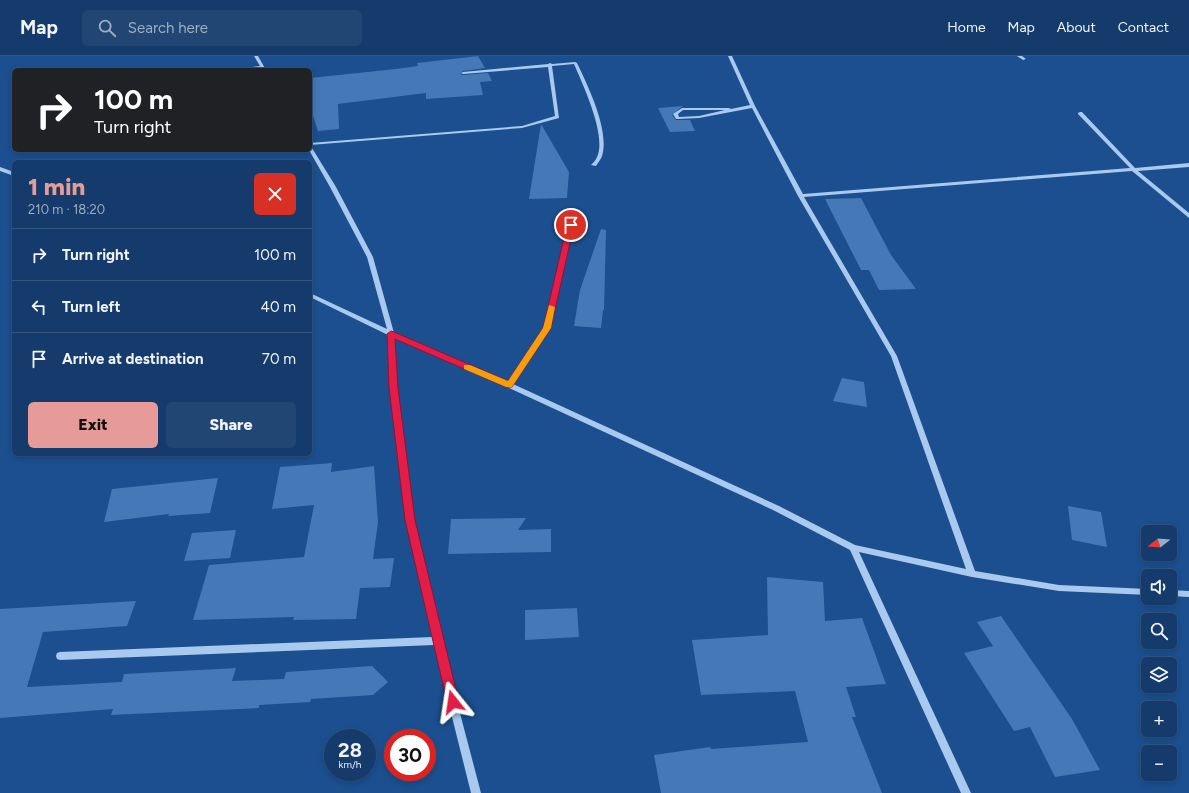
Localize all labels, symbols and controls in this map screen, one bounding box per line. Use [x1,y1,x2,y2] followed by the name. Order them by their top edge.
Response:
[82,10,362,46] search box
[20,16,58,39] text: Map
[96,17,118,39] icon: search
[128,19,208,37] text: Search here
[947,19,986,36] text: Home
[1008,19,1035,36] text: Map
[1057,19,1096,36] text: About
[1118,19,1169,36] text: Contact
[94,82,173,116] text: 100 m
[28,84,80,136] icon: right
[94,116,171,138] text: Turn right
[28,172,85,201] text: 1 min
[254,173,296,215] button: close
[28,202,105,217] text: 210 m · 18:20
[554,208,588,242] pin
[560,214,582,236] icon: arrive
[28,244,50,266] icon: right
[62,246,130,264] text: Turn right
[254,246,296,264] text: 100 m
[28,296,50,318] icon: left
[62,298,120,316] text: Turn left
[261,298,296,316] text: 40 m
[28,348,50,370] icon: arrive
[62,350,203,368] text: Arrive at destination
[262,350,296,368] text: 70 m
[28,402,158,448] button: Exit
[166,402,296,448] button: Share
[1141,525,1177,561] north arrow
[1141,525,1177,781] map controls
[1141,569,1177,605] button: sound
[1141,613,1177,649] button: search
[1141,657,1177,693] button: layers
[432,681,474,723] position arrow
[1141,701,1177,737] button: +
[384,729,436,781] speed limit sign: 30
[338,738,362,762] text: 28
[1141,745,1177,781] button: −
[339,758,361,771] text: km/h

